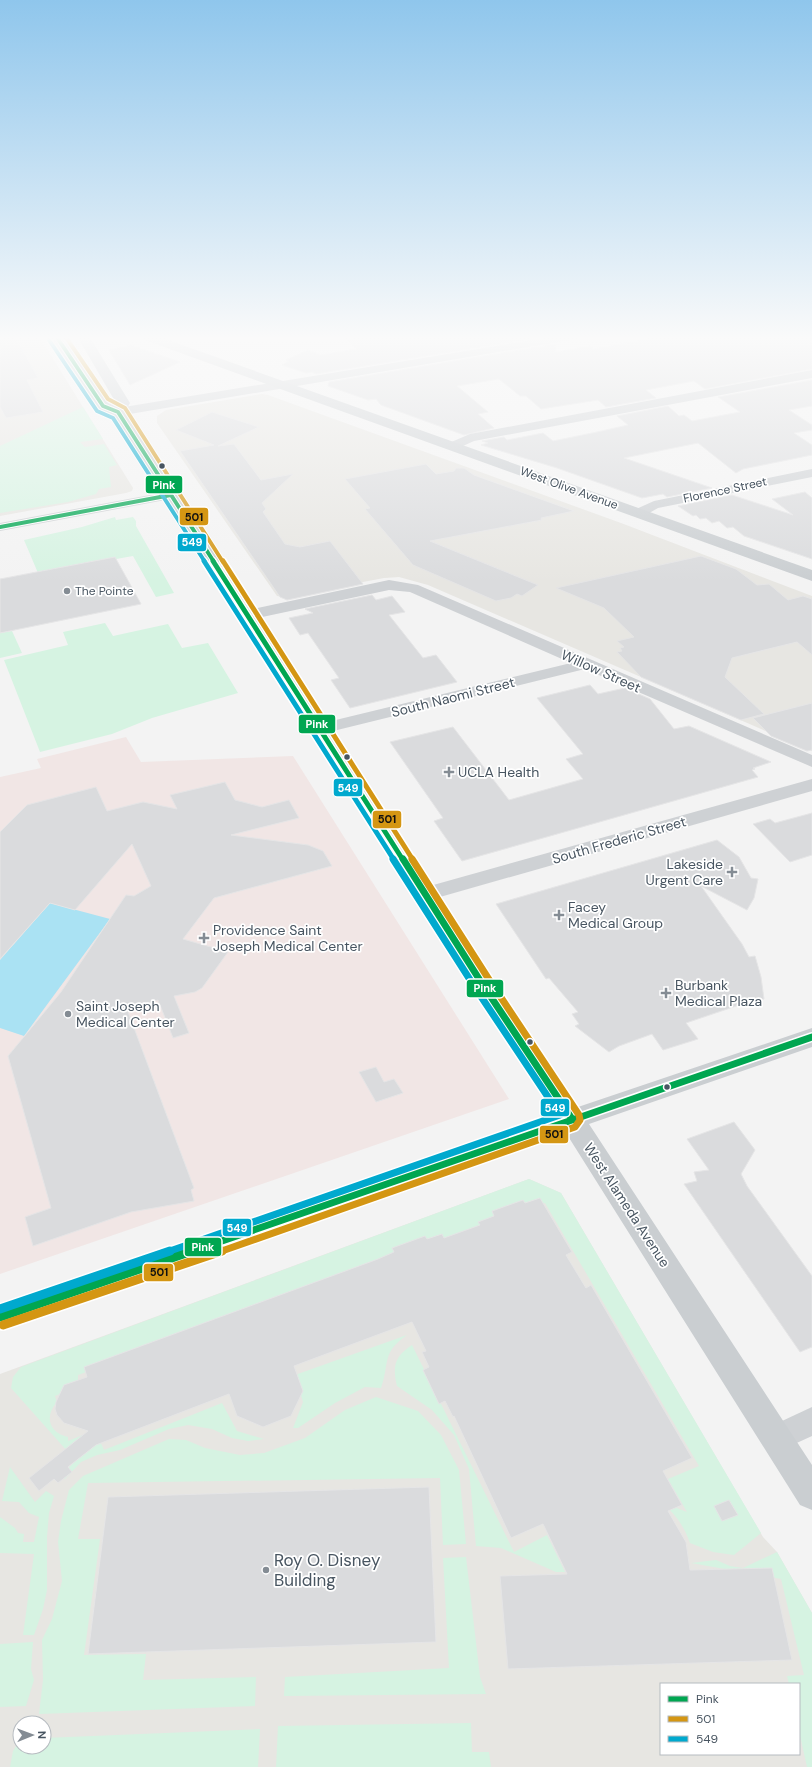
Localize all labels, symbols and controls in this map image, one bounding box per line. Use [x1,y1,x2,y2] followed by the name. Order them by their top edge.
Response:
[157,461,167,471] unlabelled marker
[518,463,620,513] street label: West Olive Avenue
[682,473,769,507] street label: Florence Street
[145,475,183,494] line badge: Pink
[153,478,176,492] text: Pink
[179,507,209,526] line badge: 501
[185,510,203,524] text: 501
[177,533,207,552] line badge: 549
[182,535,202,549] text: 549
[75,583,134,599] place label: The Pointe
[62,586,72,596] marker: The Pointe
[558,645,644,697] street label: Willow Street
[389,673,517,721] street label: South Naomi Street
[298,714,336,734] line badge: Pink
[306,717,329,731] text: Pink
[342,752,352,762] unlabelled marker
[458,763,539,781] place label: UCLA Health
[443,766,455,778] marker: UCLA Health
[333,778,363,797] line badge: 549
[338,781,358,795] text: 549
[372,810,402,829] line badge: 501
[378,812,396,826] text: 501
[550,812,688,868] street label: South Frederic Street
[646,855,723,889] place label: Lakeside Urgent Care
[726,866,738,878] marker: Lakeside Urgent Care
[568,898,663,932] place label: Facey Medical Group
[553,909,565,921] marker: Facey Medical Group
[213,921,363,955] place label: Providence Saint Joseph Medical Center
[198,932,210,944] marker: Providence Saint Joseph Medical Center
[675,976,762,1010] place label: Burbank Medical Plaza
[466,979,504,998] line badge: Pink
[474,981,497,995] text: Pink
[660,987,672,999] marker: Burbank Medical Plaza
[76,997,175,1031] place label: Saint Joseph Medical Center
[63,1009,73,1019] marker: Saint Joseph Medical Center
[525,1037,535,1047] unlabelled marker
[662,1082,672,1092] unlabelled marker
[540,1098,570,1117] line badge: 549
[545,1101,565,1115] text: 549
[539,1125,569,1144] line badge: 501
[545,1127,563,1141] text: 501
[580,1139,674,1271] street label: West Alameda Avenue
[222,1218,252,1237] line badge: 549
[227,1221,247,1235] text: 549
[184,1237,222,1257] line badge: Pink
[192,1240,215,1254] text: Pink
[143,1263,174,1282] line badge: 501
[150,1265,168,1279] text: 501
[274,1549,381,1591] place label: Roy O. Disney Building
[261,1565,271,1575] marker: Roy O. Disney Building
[660,1683,800,1755] legend
[696,1691,719,1707] text: Pink
[696,1711,715,1727] text: 501
[12,1715,52,1755] north arrow
[35,1731,49,1739] text: N
[696,1731,718,1747] text: 549

